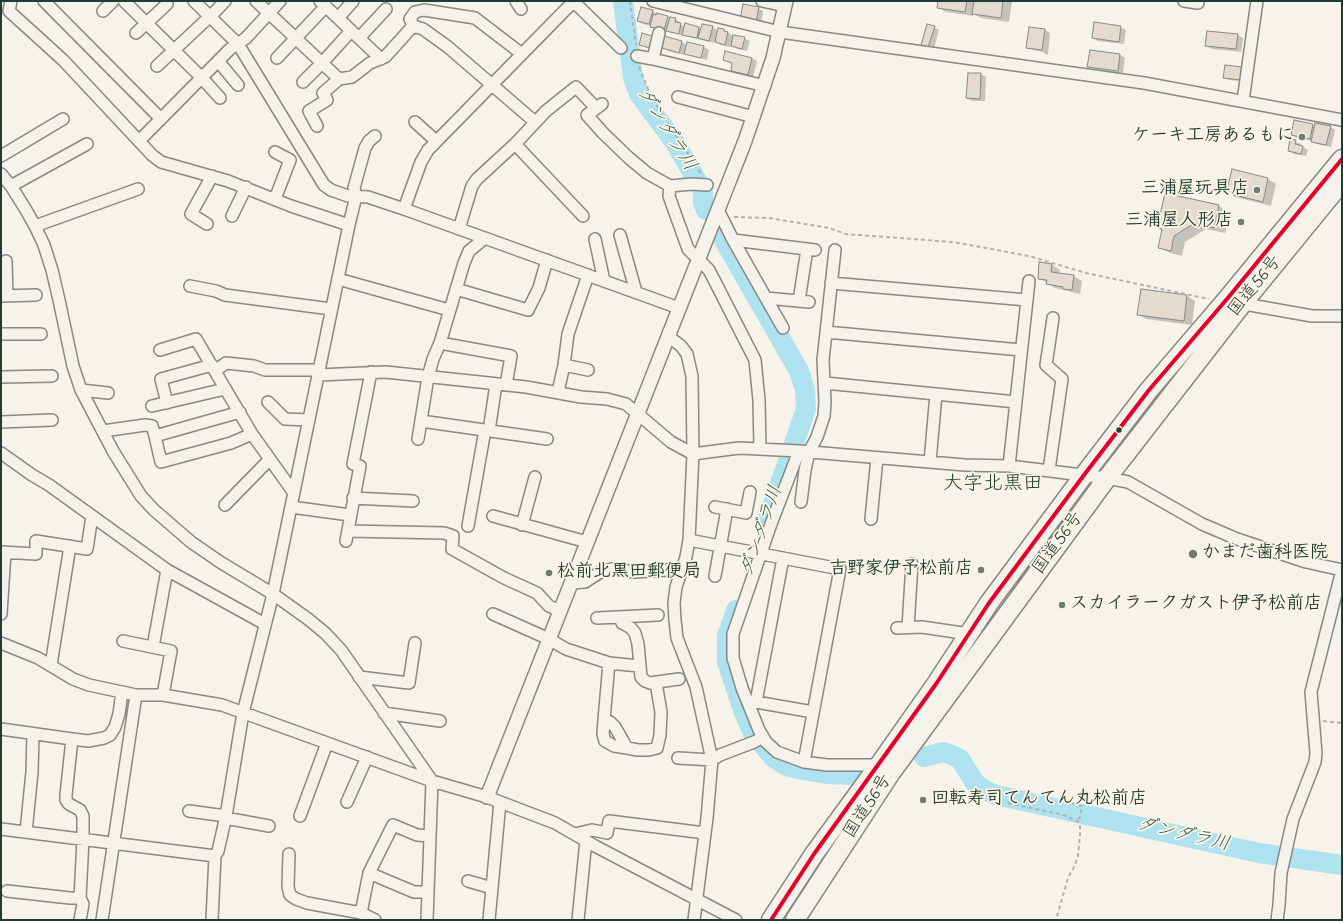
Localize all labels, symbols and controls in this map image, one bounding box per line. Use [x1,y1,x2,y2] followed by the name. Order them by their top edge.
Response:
[630,84,700,176] water label: ダンダラ川
[1132,126,1294,148] place label: ケーキ工房あるもに
[1297,132,1307,142] marker: ケーキ工房あるもに
[1141,179,1249,201] place label: 三浦屋玩具店
[1252,185,1262,195] marker: 三浦屋玩具店
[1125,211,1233,233] place label: 三浦屋人形店
[1236,217,1246,227] marker: 三浦屋人形店
[1225,252,1287,322] street label: 国道56号
[1114,425,1124,435] unlabelled marker
[943,474,1043,498] district label: 大字北黒田
[737,483,789,581] water label: ダンダラ川
[1029,508,1089,580] street label: 国道56号
[1202,543,1328,565] place label: かまだ歯科医院
[1187,548,1199,560] marker: かまだ歯科医院
[829,559,973,581] place label: 吉野家伊予松前店
[557,562,701,584] place label: 松前北黒田郵便局
[976,565,986,575] marker: 吉野家伊予松前店
[544,568,554,578] marker: 松前北黒田郵便局
[1070,594,1322,616] place label: スカイラークガスト伊予松前店
[1057,600,1067,610] marker: スカイラークガスト伊予松前店
[840,771,898,843] street label: 国道56号
[931,789,1147,811] place label: 回転寿司てんてん丸松前店
[918,795,928,805] marker: 回転寿司てんてん丸松前店
[1134,814,1232,858] water label: ダンダラ川

